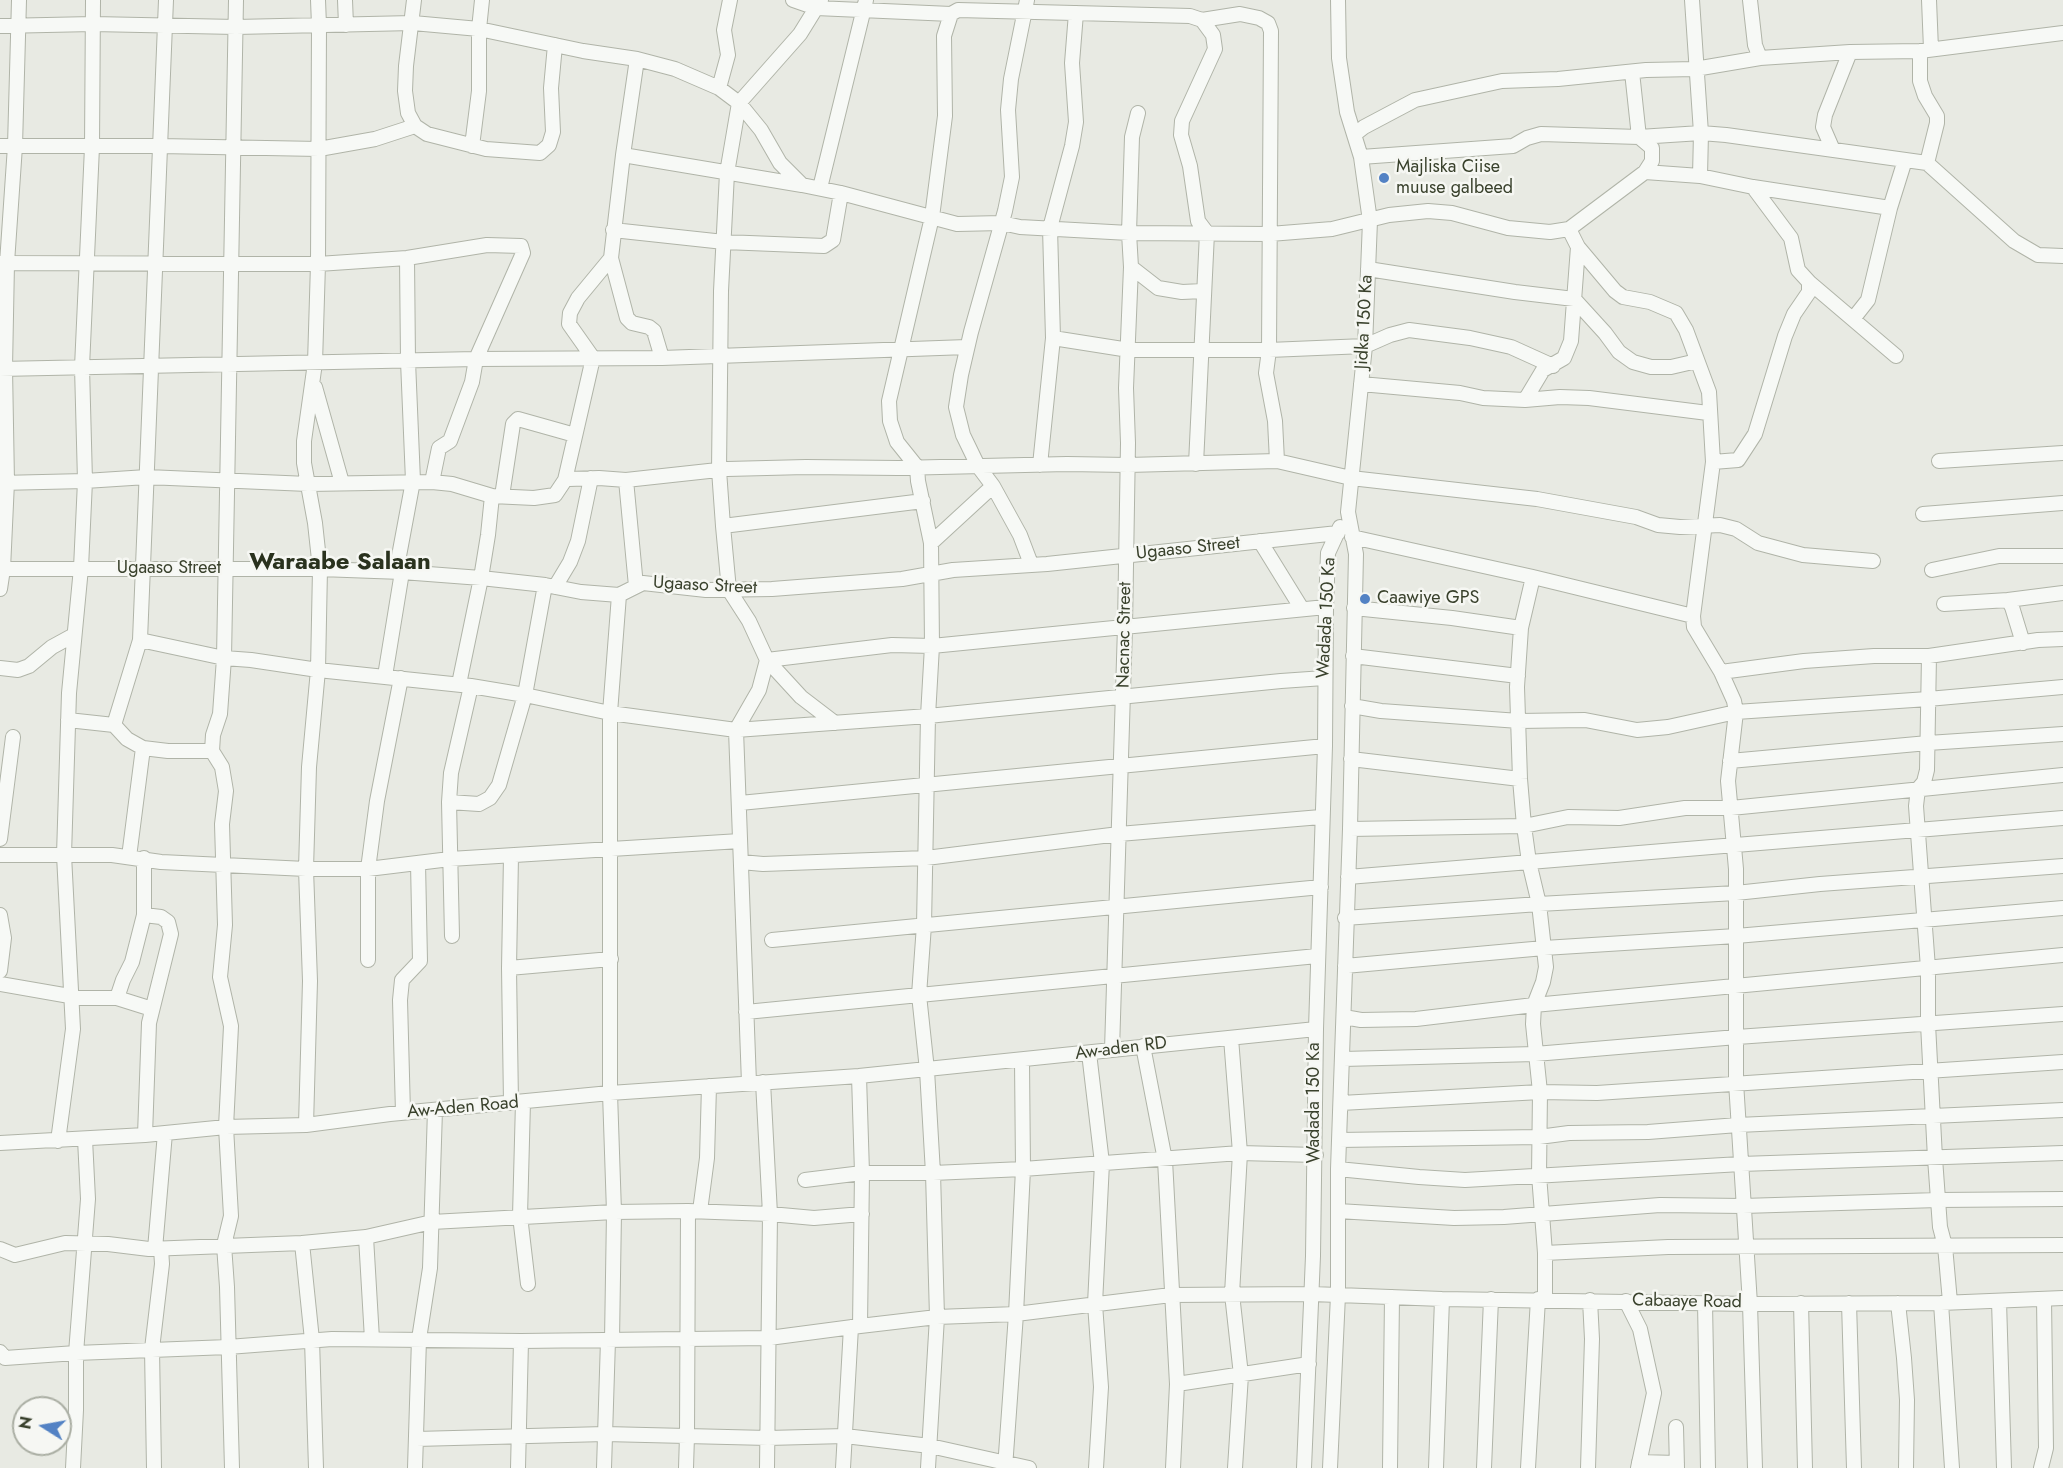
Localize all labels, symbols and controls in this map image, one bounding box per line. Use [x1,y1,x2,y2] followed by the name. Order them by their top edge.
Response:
[1396,157,1513,200] place label: Majliska Ciise muuse galbeed
[1377,171,1391,185] marker: Majliska Ciise muuse galbeed
[1352,274,1378,370] street label: Jidka 150 Ka
[1135,533,1241,565] street label: Ugaaso Street
[249,549,431,577] district label: Waraabe Salaan
[1313,557,1341,679] street label: Wadada 150 Ka
[117,558,221,580] street label: Ugaaso Street
[652,572,758,600] street label: Ugaaso Street
[1113,582,1137,688] street label: Nacnac Street
[1377,588,1479,610] place label: Caawiye GPS
[1358,592,1372,606] marker: Caawiye GPS
[1074,1033,1168,1065] street label: Aw-aden RD
[1304,1042,1326,1164] street label: Wadada 150 Ka
[406,1092,520,1124] street label: Aw-Aden Road
[1632,1290,1742,1314] street label: Cabaaye Road
[12,1396,72,1456] north arrow
[13,1414,38,1431] text: N

